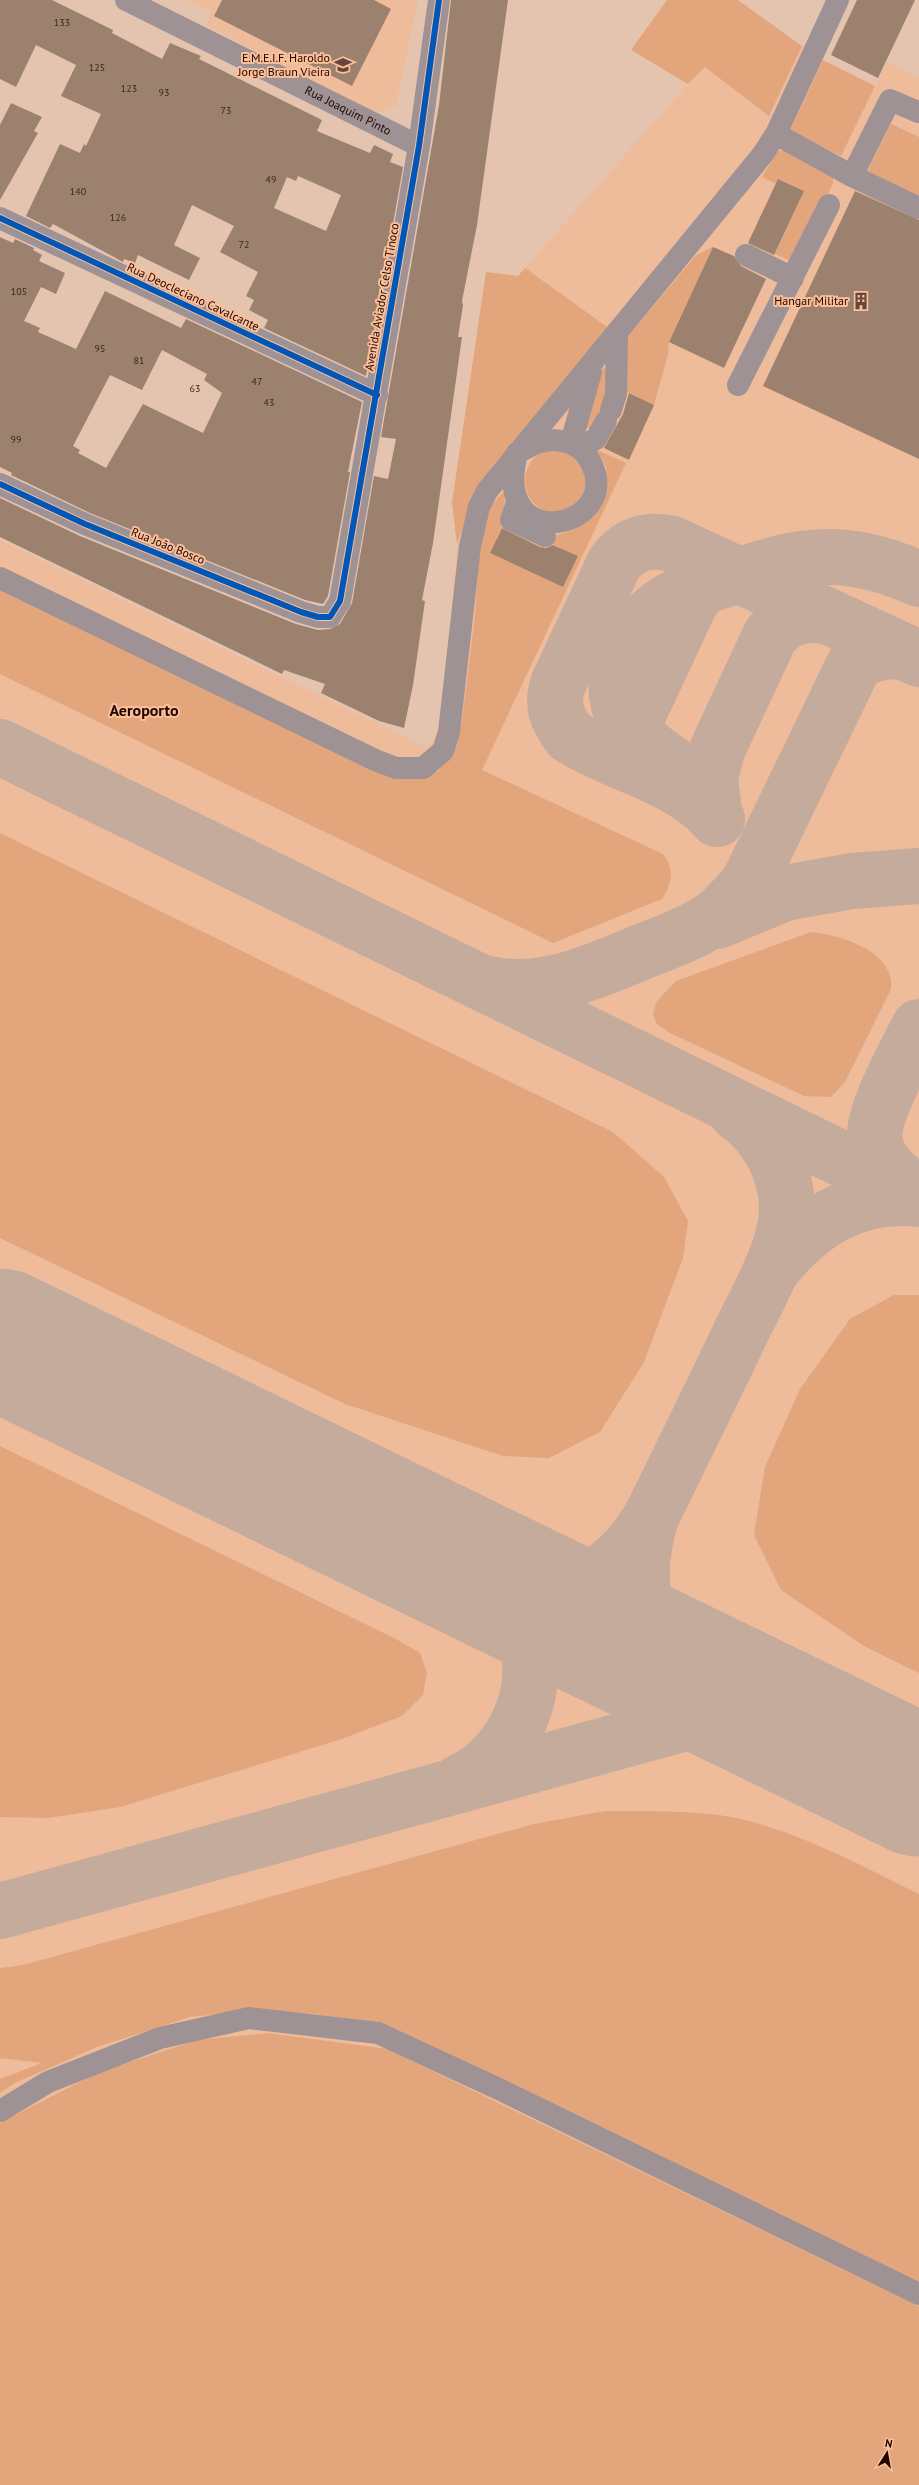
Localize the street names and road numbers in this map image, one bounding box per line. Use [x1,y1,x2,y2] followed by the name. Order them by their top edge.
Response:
[303,82,394,138] street label: Rua Joaquim Pinto
[361,222,402,372] street label: Avenida Aviador Celso Tinoco
[125,259,262,334] street label: Rua Deocleciano Cavalcante
[129,524,207,567] street label: Rua João Bosco

